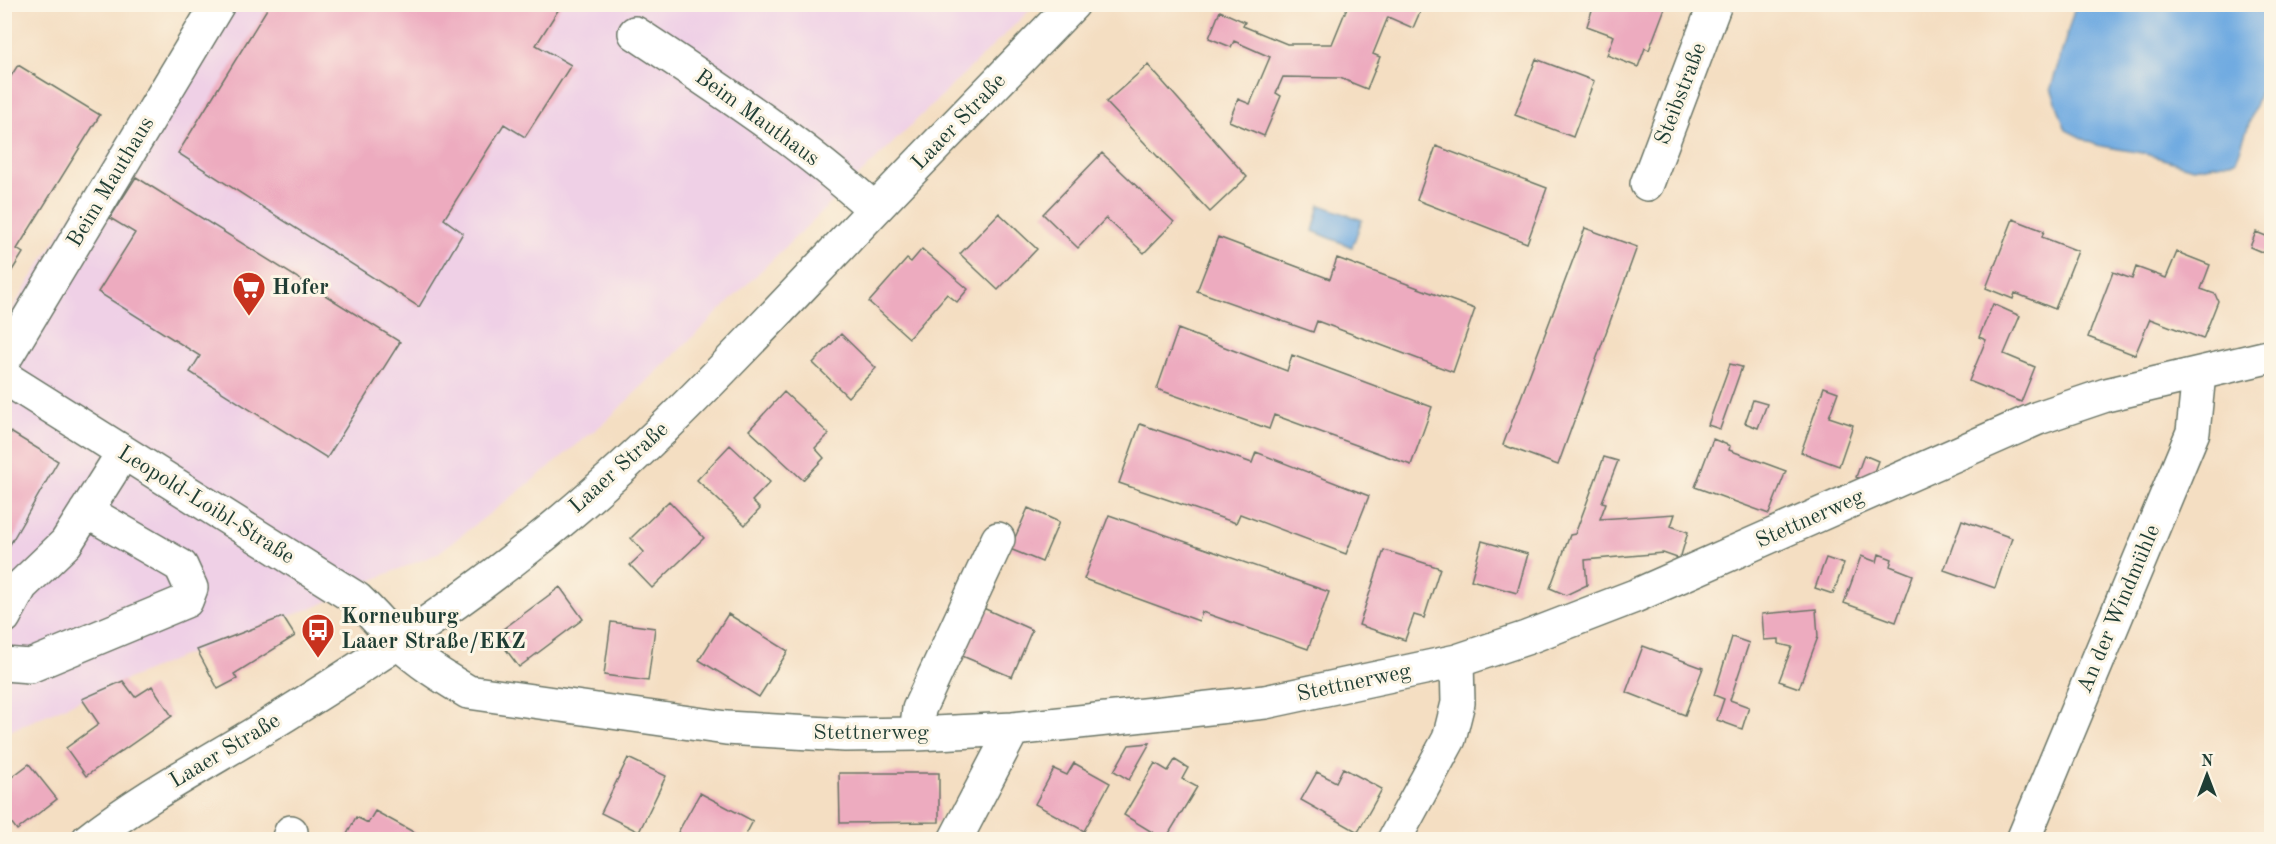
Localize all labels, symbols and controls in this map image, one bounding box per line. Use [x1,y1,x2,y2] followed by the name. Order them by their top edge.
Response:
[1651,40,1711,148] street label: Steibstraße
[691,66,823,170] street label: Beim Mauthaus
[908,70,1010,174] street label: Laaer Straße
[64,113,158,251] street label: Beim Mauthaus
[231,270,267,317] supermarket icon: Hofer
[272,277,329,299] place label: Hofer
[565,418,673,518] street label: Laaer Straße
[114,442,298,568] street label: Leopold-Loibl-Straße
[1753,485,1868,553] street label: Stettnerweg
[2074,522,2164,696] street label: An der Windmühle
[341,606,526,653] place label: Korneuburg Laaer Straße/EKZ
[300,612,336,659] bus stop icon: Korneuburg Laaer Straße/EKZ
[1295,660,1413,706] street label: Stettnerweg
[166,709,284,793] street label: Laaer Straße
[813,722,929,744] street label: Stettnerweg
[2177,745,2237,805] north arrow
[2201,754,2214,770] text: N

